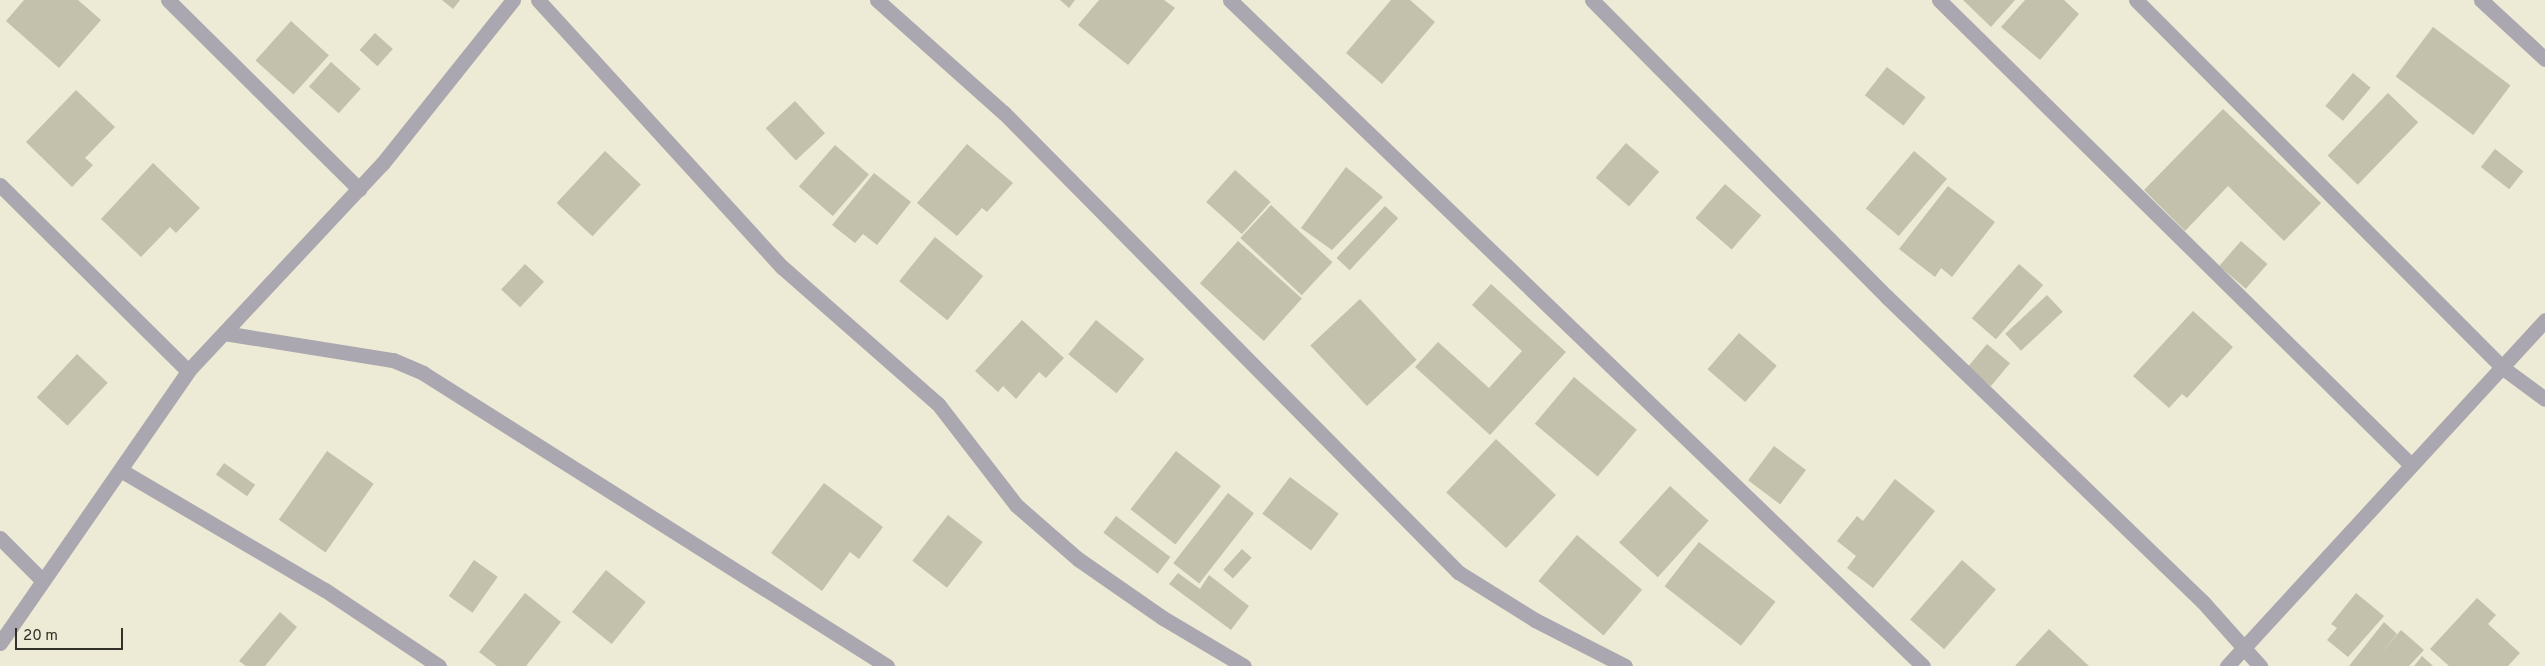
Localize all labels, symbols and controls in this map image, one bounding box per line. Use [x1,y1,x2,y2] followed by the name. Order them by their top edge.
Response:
[18,618,125,650] scale bar
[23,627,58,646] text: 20 m

